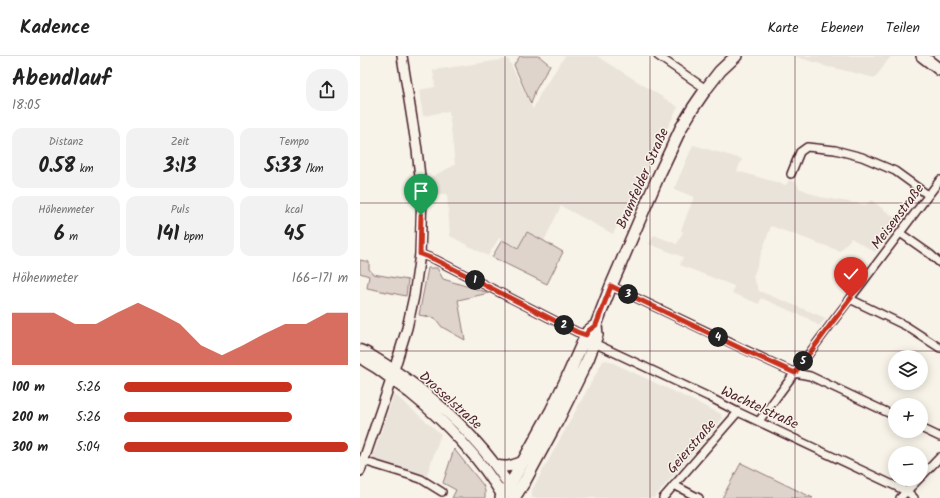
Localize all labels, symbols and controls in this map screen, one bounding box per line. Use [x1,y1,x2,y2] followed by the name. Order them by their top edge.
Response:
[20,13,90,43] text: Kadence
[767,17,799,39] text: Karte
[821,17,864,39] text: Ebenen
[886,17,920,39] text: Teilen
[12,62,110,97] text: Abendlauf
[306,69,348,111] button: share
[12,95,41,116] text: 18:05
[611,124,675,232] street label: Bramfelder Straße
[49,133,83,151] text: Distanz
[171,133,189,151] text: Zeit
[279,133,309,151] text: Tempo
[38,151,75,183] text: 0.58
[164,151,196,183] text: 3:13
[264,151,301,183] text: 5:33
[75,160,94,178] text: km
[301,160,324,178] text: /km
[404,174,438,215] pin
[866,178,930,254] street label: Meisenstraße
[410,180,432,202] icon: arrive
[38,201,94,219] text: Höhenmeter
[171,201,189,219] text: Puls
[285,201,303,219] text: kcal
[54,219,65,251] text: 6
[156,219,179,251] text: 141
[283,219,305,251] text: 45
[65,228,78,246] text: m
[179,228,204,246] text: bpm
[834,257,868,298] pin
[840,263,862,285] icon: check
[12,268,78,289] text: Höhenmeter
[292,268,348,289] text: 166–171 m
[465,270,485,290] pin: 1
[473,271,477,289] text: 1
[618,284,638,304] pin: 3
[625,285,631,303] text: 3
[554,315,574,335] pin: 2
[561,316,567,334] text: 2
[708,327,728,347] pin: 4
[715,328,721,346] text: 4
[888,350,928,486] map controls
[888,350,928,390] button: layers
[793,351,813,371] pin: 5
[800,352,806,370] text: 5
[414,366,487,436] street label: Drosselstraße
[12,377,45,398] text: 100 m
[76,377,101,398] text: 5:26
[717,380,803,436] street label: Wachtelstraße
[888,398,928,438] button: +
[12,407,49,428] text: 200 m
[76,407,101,428] text: 5:26
[662,414,722,479] street label: Geierstraße
[12,437,48,458] text: 300 m
[76,437,100,458] text: 5:04
[888,446,928,486] button: −

